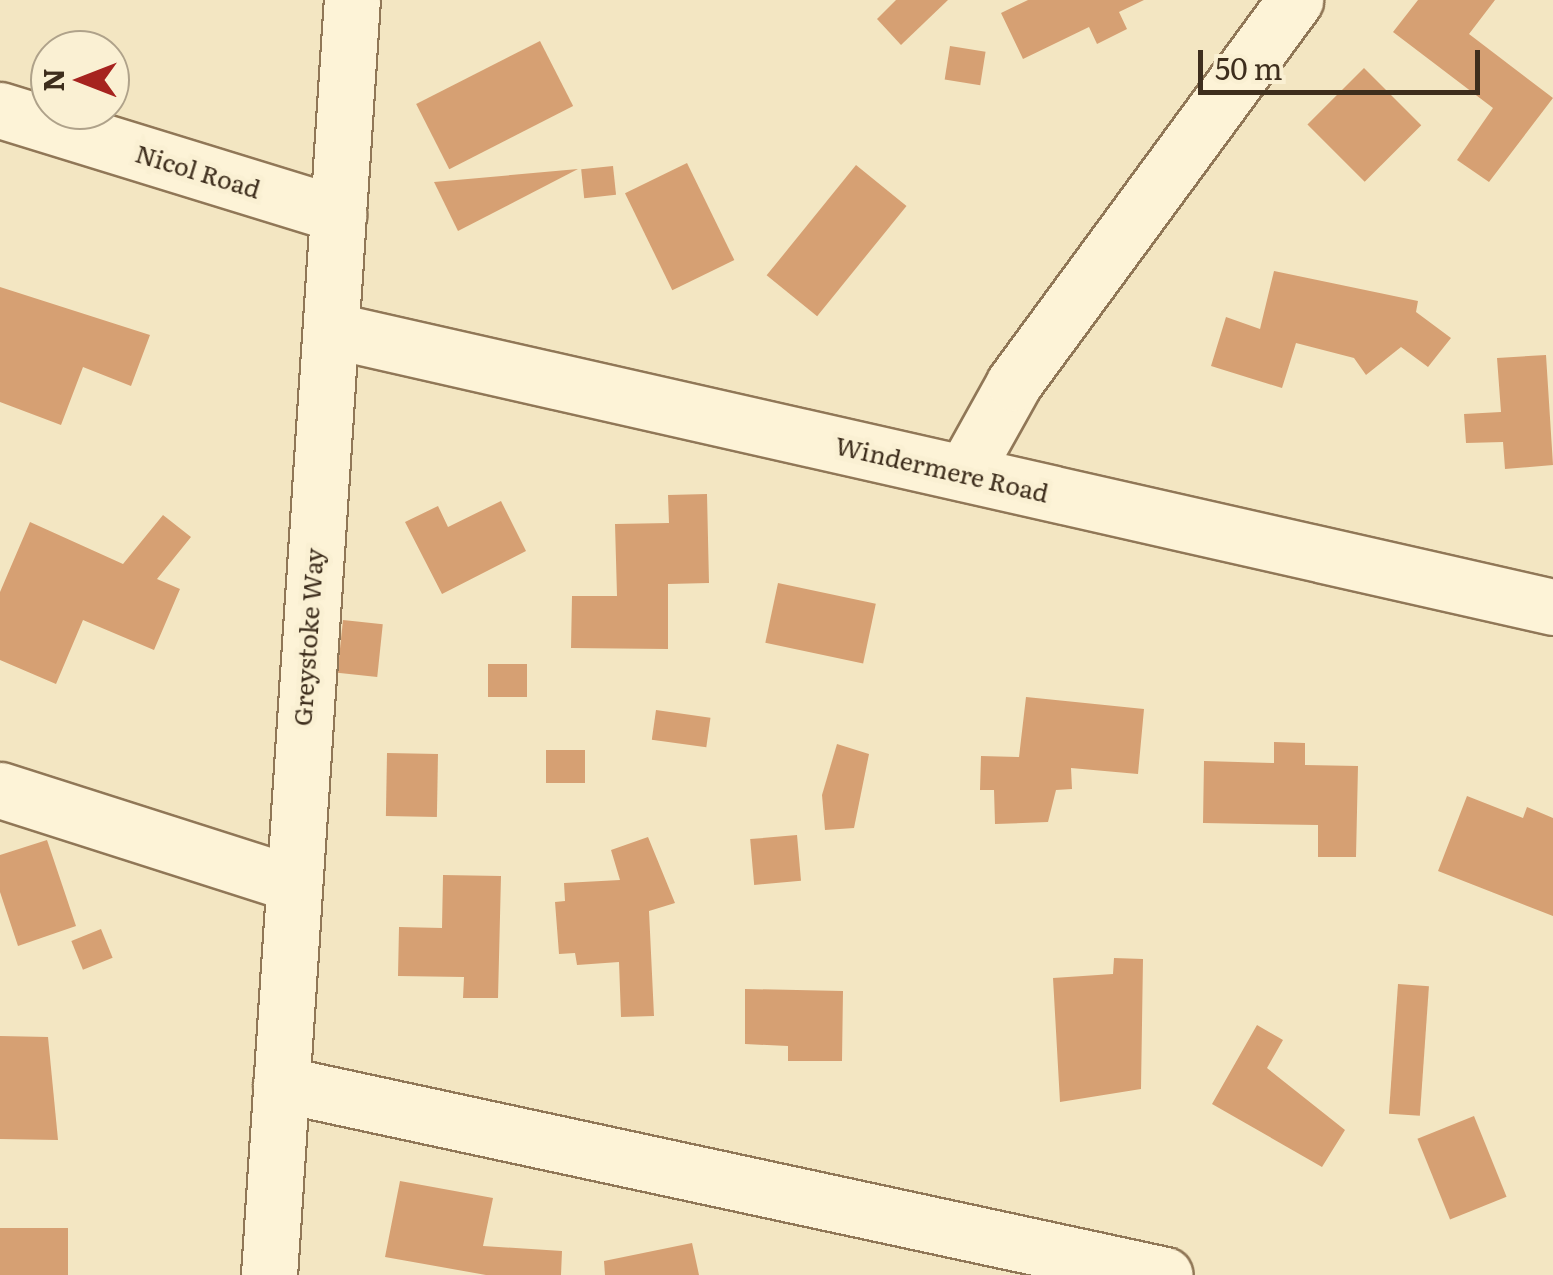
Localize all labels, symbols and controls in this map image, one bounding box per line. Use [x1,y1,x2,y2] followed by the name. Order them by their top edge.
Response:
[30,30,130,130] north arrow
[1203,30,1486,92] scale bar
[1215,45,1283,89] text: 50 m
[31,68,73,92] text: N
[132,138,264,204] street label: Nicol Road
[832,430,1052,508] street label: Windermere Road
[287,547,329,727] street label: Greystoke Way

